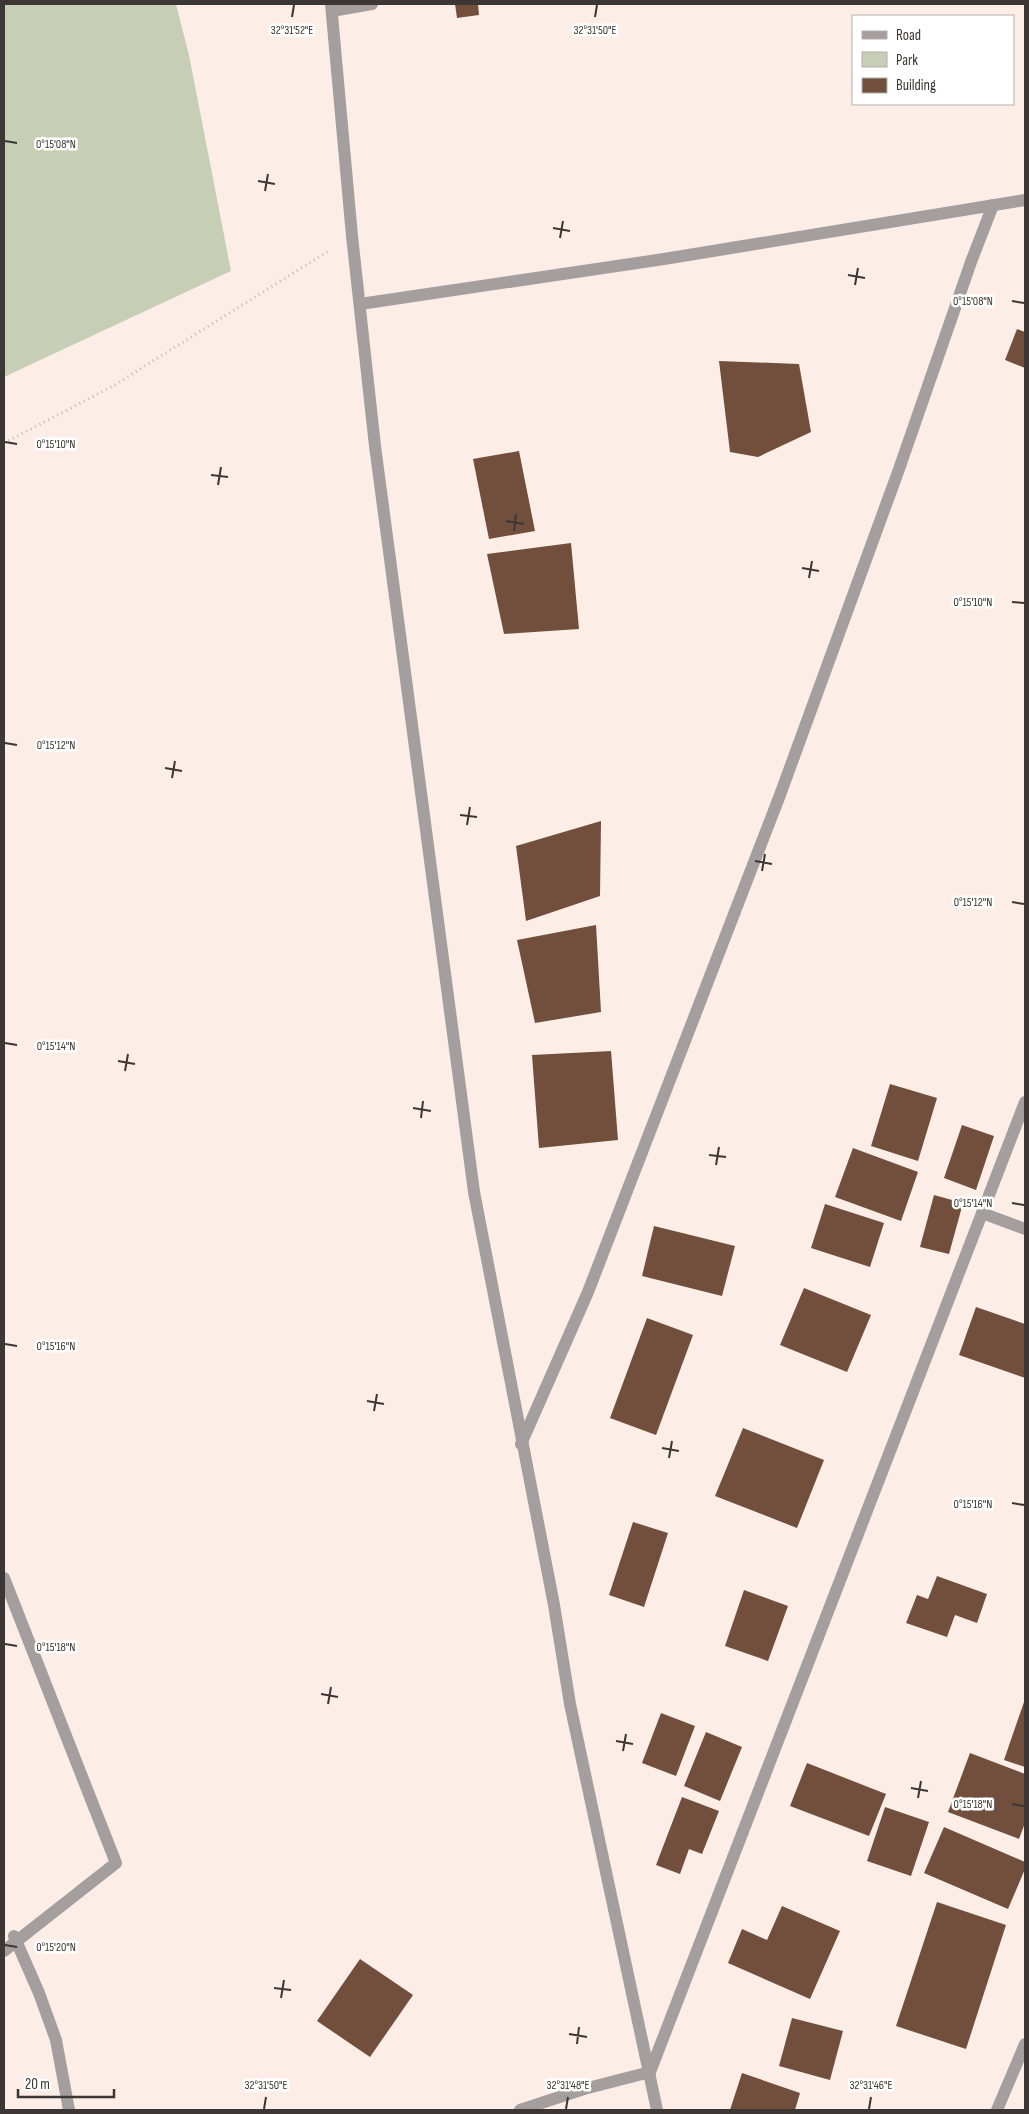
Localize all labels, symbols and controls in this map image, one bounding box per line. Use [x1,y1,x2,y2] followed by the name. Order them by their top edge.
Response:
[852,15,1014,105] legend
[271,23,313,38] text: 32°31'52"E
[573,23,617,38] text: 32°31'50"E
[896,26,921,45] text: Road
[896,51,918,70] text: Park
[896,76,936,95] text: Building
[36,137,76,152] text: 0°15'08"N
[953,294,993,309] text: 0°15'08"N
[36,437,76,452] text: 0°15'10"N
[953,595,993,610] text: 0°15'10"N
[37,738,75,753] text: 0°15'12"N
[954,895,992,910] text: 0°15'12"N
[37,1039,75,1054] text: 0°15'14"N
[954,1196,992,1211] text: 0°15'14"N
[37,1339,75,1354] text: 0°15'16"N
[954,1497,992,1512] text: 0°15'16"N
[37,1640,75,1655] text: 0°15'18"N
[954,1797,992,1812] text: 0°15'18"N
[36,1940,76,1955] text: 0°15'20"N
[18,2066,114,2098] scale bar
[25,2075,50,2094] text: 20 m
[244,2078,288,2093] text: 32°31'50"E
[546,2078,590,2093] text: 32°31'48"E
[849,2078,893,2093] text: 32°31'46"E

